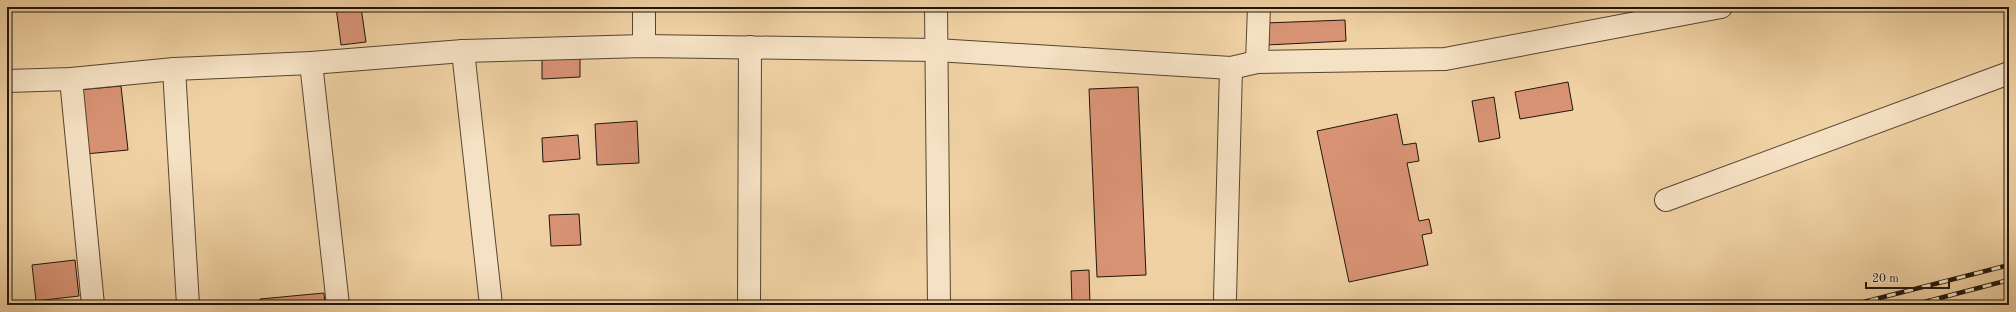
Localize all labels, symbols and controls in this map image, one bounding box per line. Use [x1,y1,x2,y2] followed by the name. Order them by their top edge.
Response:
[1866,264,1949,290] scale bar
[1872,273,1899,285] text: 20 m

